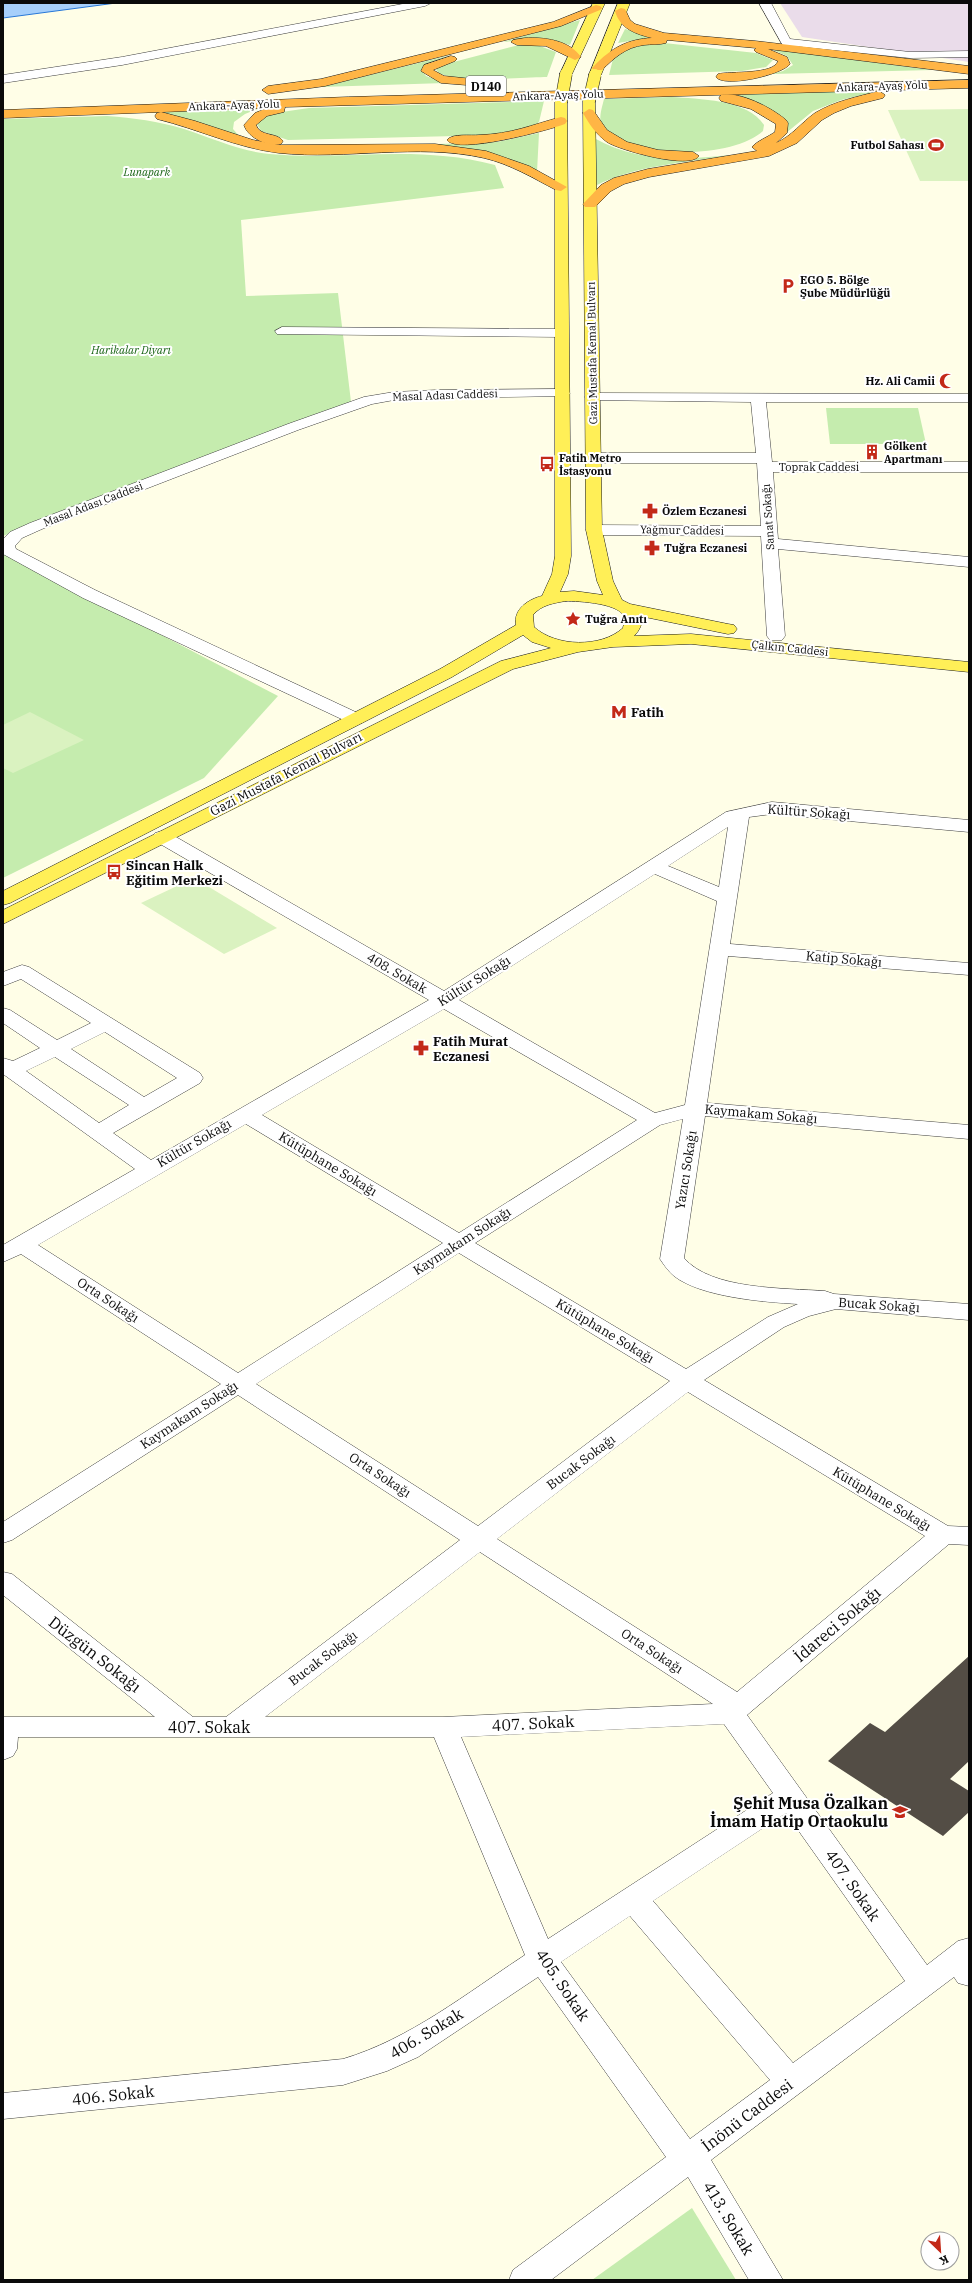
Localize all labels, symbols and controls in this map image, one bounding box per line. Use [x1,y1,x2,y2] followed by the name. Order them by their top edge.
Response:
[466,76,506,96] road number: D140
[836,77,928,95] street label: Ankara-Ayaş Yolu
[512,86,604,104] street label: Ankara-Ayaş Yolu
[188,96,280,114] street label: Ankara-Ayaş Yolu
[927,136,945,154] sports icon: Futbol Sahası
[851,138,924,152] place label: Futbol Sahası
[123,165,171,179] park label: Lunapark
[800,273,890,300] place label: EGO 5. Bölge Şube Müdürlüğü
[779,277,797,295] parking icon: EGO 5. Bölge Şube Müdürlüğü
[584,281,600,424] street label: Gazi Mustafa Kemal Bulvarı
[90,343,172,357] park label: Harikalar Diyarı
[938,372,956,390] mosque icon: Hz. Ali Camii
[866,374,935,388] place label: Hz. Ali Camii
[392,386,499,404] street label: Masal Adası Caddesi
[884,439,943,466] place label: Gölkent Apartmanı
[863,443,881,461] building icon: Gölkent Apartmanı
[559,451,622,478] place label: Fatih Metro İstasyonu
[538,455,556,473] bus stop icon: Fatih Metro İstasyonu
[779,460,860,474] street label: Toprak Caddesi
[41,478,145,529] street label: Masal Adası Caddesi
[759,483,777,551] street label: Sanat Sokağı
[641,502,659,520] pharmacy icon: Özlem Eczanesi
[662,504,747,518] place label: Özlem Eczanesi
[640,522,725,538] street label: Yağmur Caddesi
[643,539,661,557] pharmacy icon: Tuğra Eczanesi
[664,541,747,555] place label: Tuğra Eczanesi
[564,610,582,628] place icon: Tuğra Anıtı
[585,612,647,626] place label: Tuğra Anıtı
[751,637,830,659] street label: Çalkın Caddesi
[610,703,628,721] metro station icon: Fatih
[631,704,665,721] place label: Fatih
[207,728,365,820] street label: Gazi Mustafa Kemal Bulvarı
[767,801,851,823] street label: Kültür Sokağı
[126,857,224,889] place label: Sincan Halk Eğitim Merkezi
[105,863,123,881] bus stop icon: Sincan Halk Eğitim Merkezi
[805,947,883,971] street label: Katip Sokağı
[364,949,431,997] street label: 408. Sokak
[434,952,514,1010] street label: Kültür Sokağı
[433,1033,508,1065] place label: Fatih Murat Eczanesi
[412,1039,430,1057] pharmacy icon: Fatih Murat Eczanesi
[704,1101,818,1127] street label: Kaymakam Sokağı
[154,1115,234,1171] street label: Kültür Sokağı
[276,1128,380,1200] street label: Kütüphane Sokağı
[671,1129,701,1211] street label: Yazıcı Sokağı
[410,1203,514,1279] street label: Kaymakam Sokağı
[74,1274,142,1326] street label: Orta Sokağı
[838,1294,920,1316] street label: Bucak Sokağı
[553,1295,657,1367] street label: Kütüphane Sokağı
[137,1377,241,1453] street label: Kaymakam Sokağı
[543,1431,619,1493] street label: Bucak Sokağı
[346,1449,414,1501] street label: Orta Sokağı
[830,1463,934,1535] street label: Kütüphane Sokağı
[790,1582,884,1666] street label: İdareci Sokağı
[45,1612,145,1696] street label: Düzgün Sokağı
[618,1625,686,1677] street label: Orta Sokağı
[285,1627,361,1689] street label: Bucak Sokağı
[491,1711,575,1735] street label: 407. Sokak
[168,1717,251,1737] street label: 407. Sokak
[710,1793,888,1831] place label: Şehit Musa Özalkan İmam Hatip Ortaokulu
[891,1803,909,1821] school or university icon: Şehit Musa Özalkan İmam Hatip Ortaokulu
[821,1845,885,1925] street label: 407. Sokak
[532,1945,595,2025] street label: 405. Sokak
[385,2003,467,2063] street label: 406. Sokak
[698,2074,796,2156] street label: İnönü Caddesi
[71,2081,156,2109] street label: 406. Sokak
[699,2177,759,2259] street label: 413. Sokak
[920,2231,960,2271] north arrow
[937,2252,951,2268] text: K

